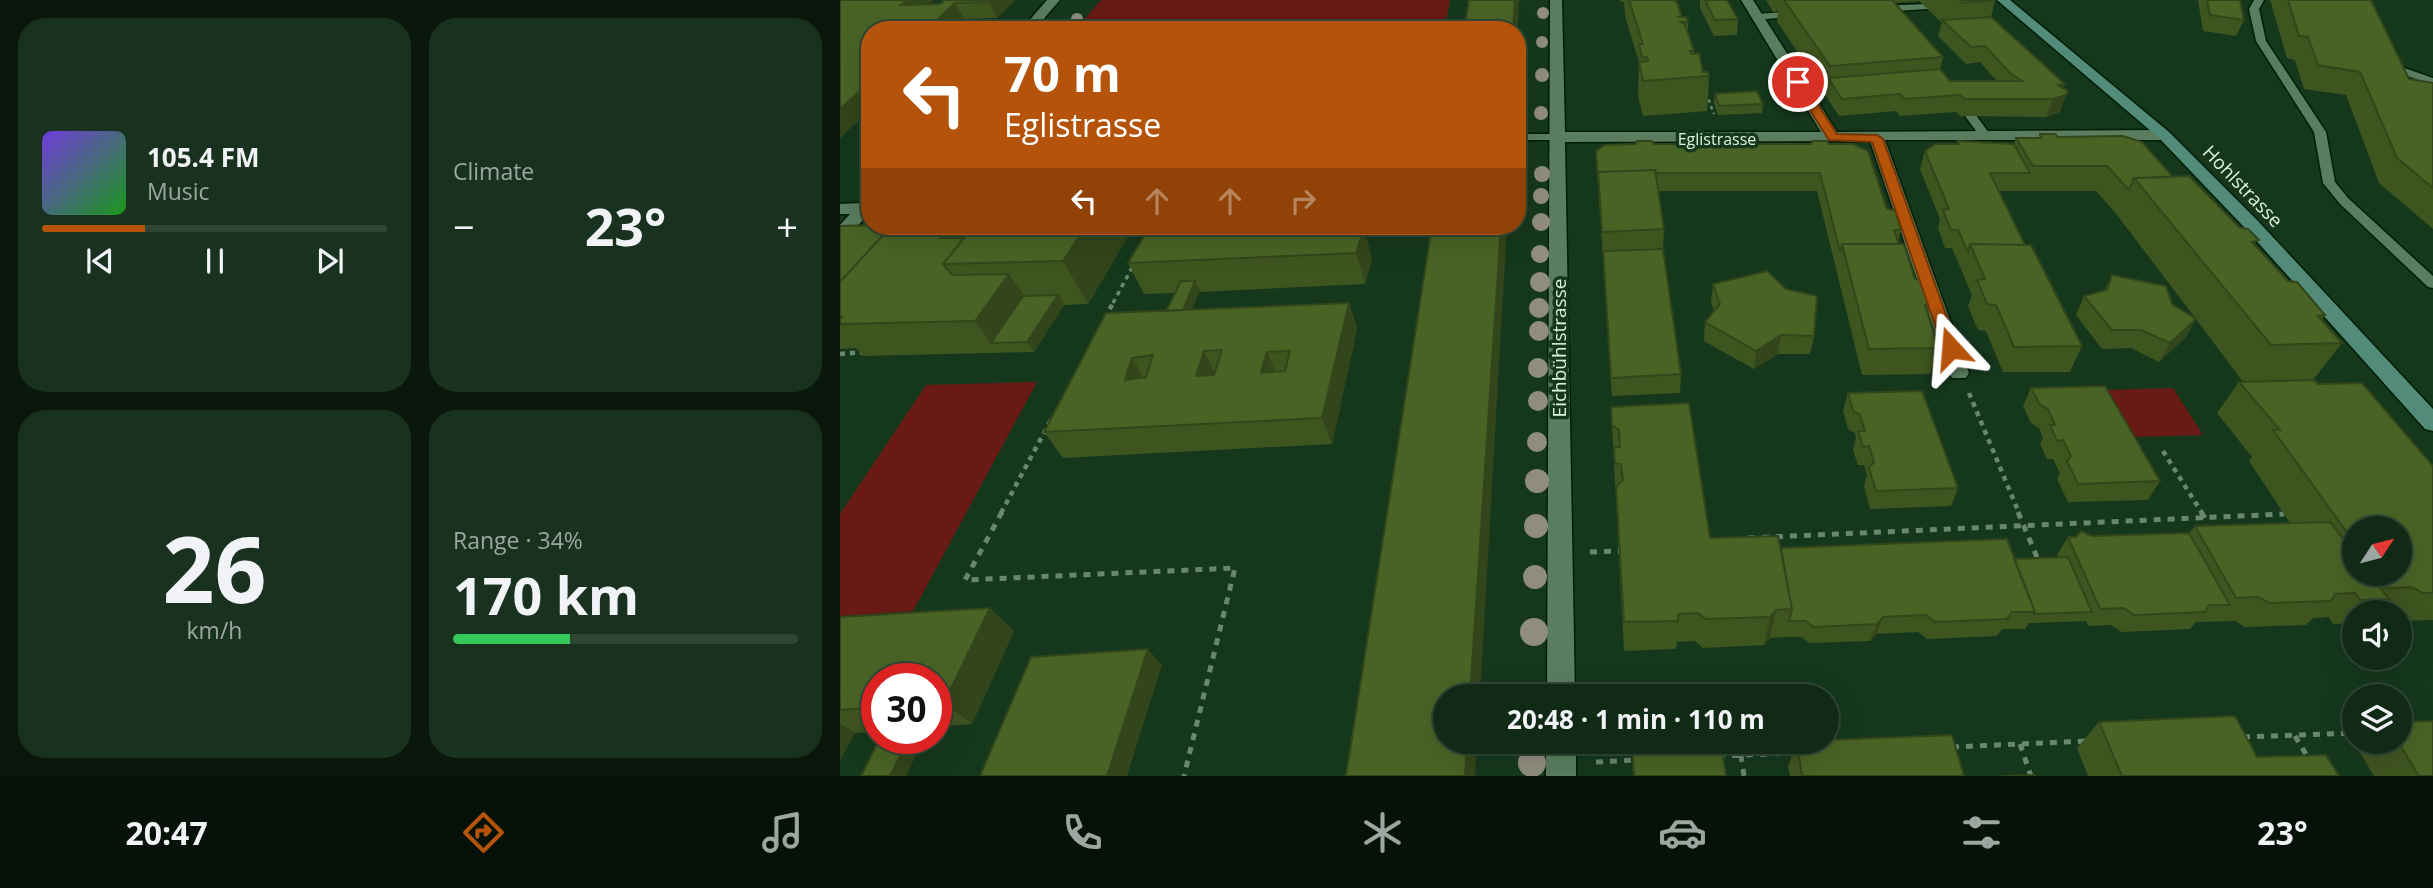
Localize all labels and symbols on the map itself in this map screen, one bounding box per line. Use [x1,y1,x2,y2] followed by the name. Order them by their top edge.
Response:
[1768,52,1828,112] pin
[1678,128,1756,150] street label: Eglistrasse
[2197,139,2289,233] street label: Hohlstrasse
[1546,279,1572,417] street label: Eichbühlstrasse
[1914,311,1988,385] position arrow
[2342,516,2412,586] north arrow
[861,663,952,754] speed limit sign: 30

